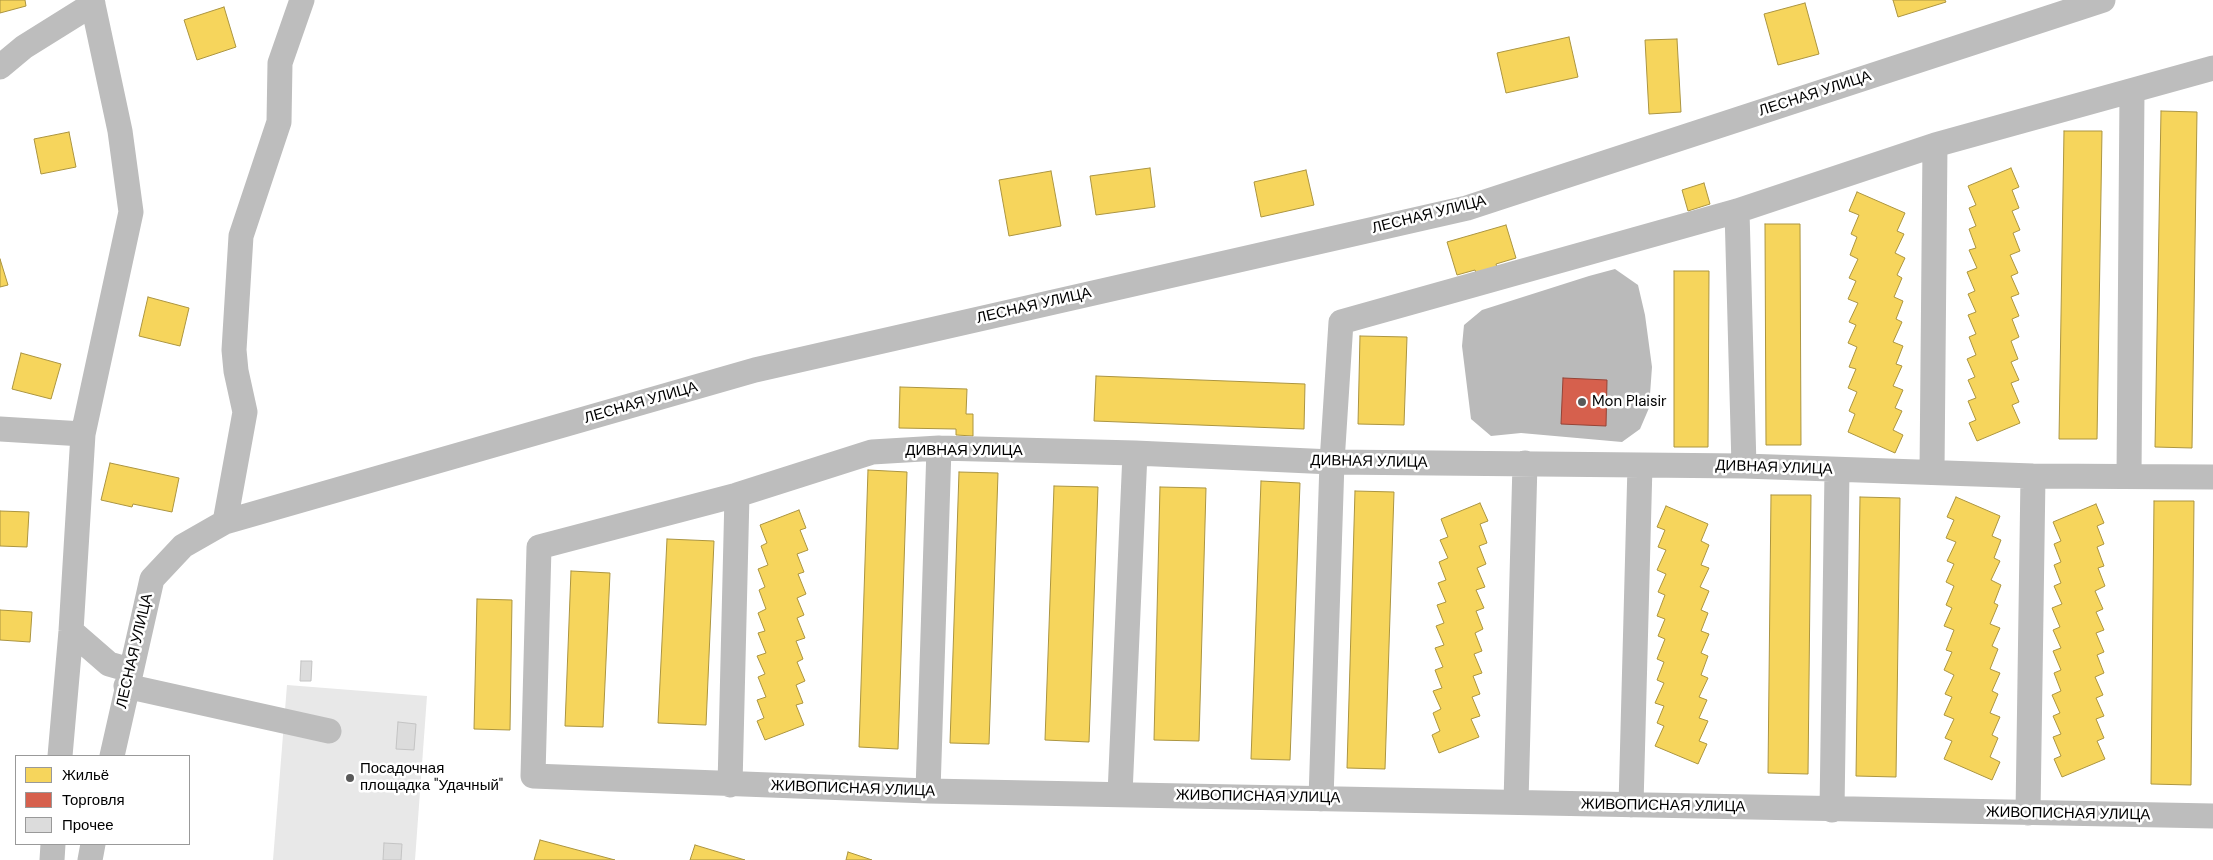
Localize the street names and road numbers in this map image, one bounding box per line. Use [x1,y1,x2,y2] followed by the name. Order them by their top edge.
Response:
[1757,67,1873,121] street label: ЛЕСНАЯ УЛИЦА
[1370,192,1488,238] street label: ЛЕСНАЯ УЛИЦА
[975,284,1093,328] street label: ЛЕСНАЯ УЛИЦА
[582,378,700,428] street label: ЛЕСНАЯ УЛИЦА
[905,442,1023,460] street label: ДИВНАЯ УЛИЦА
[1310,452,1428,472] street label: ДИВНАЯ УЛИЦА
[1715,457,1833,479] street label: ДИВНАЯ УЛИЦА
[113,592,157,710] street label: ЛЕСНАЯ УЛИЦА
[770,777,936,801] street label: ЖИВОПИСНАЯ УЛИЦА
[1176,787,1340,807] street label: ЖИВОПИСНАЯ УЛИЦА
[1581,796,1745,816] street label: ЖИВОПИСНАЯ УЛИЦА
[1986,804,2150,824] street label: ЖИВОПИСНАЯ УЛИЦА

